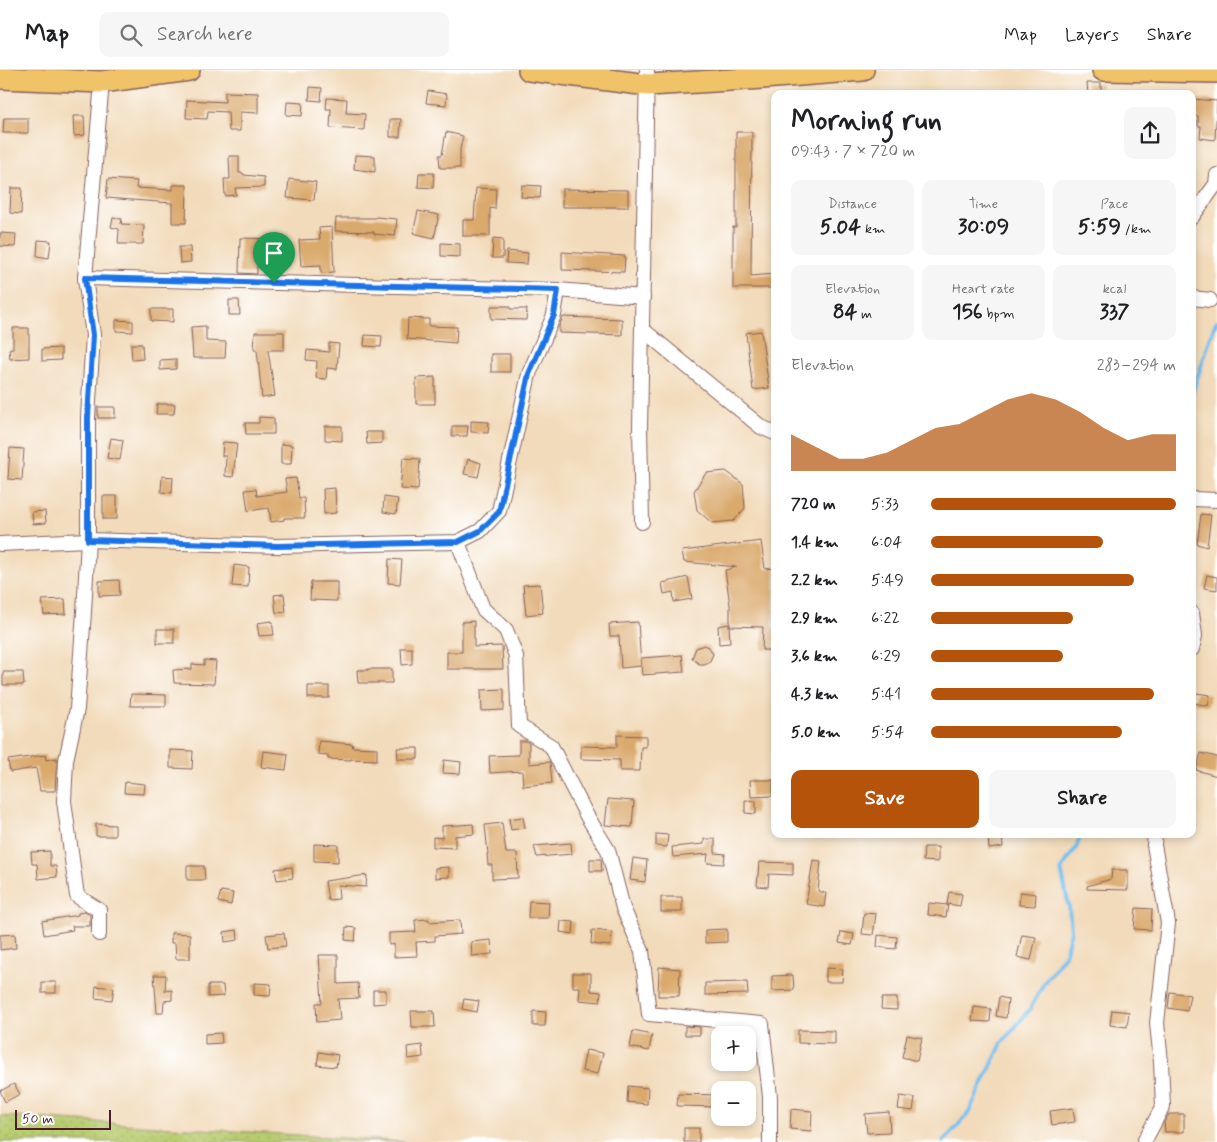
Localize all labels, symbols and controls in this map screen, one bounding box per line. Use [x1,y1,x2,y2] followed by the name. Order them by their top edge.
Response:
[99,12,449,57] search box
[25,19,69,50] text: Map
[117,21,145,49] icon: search
[157,22,253,47] text: Search here
[1004,23,1037,47] text: Map
[1065,23,1119,47] text: Layers
[1147,23,1192,47] text: Share
[791,103,942,140] text: Morning run
[1124,107,1176,159] button: share
[791,141,915,162] text: 09:43 · 7 × 720 m
[828,195,877,213] text: Distance
[969,195,998,213] text: Time
[1101,195,1128,213] text: Pace
[820,213,861,241] text: 5.04
[958,213,1009,241] text: 30:09
[1078,213,1121,241] text: 5:59
[861,220,885,238] text: km
[1121,220,1151,238] text: /km
[253,232,295,283] pin
[260,239,288,267] icon: arrive
[825,280,880,298] text: Elevation
[952,280,1015,298] text: Heart rate
[1103,280,1126,298] text: kcal
[833,298,857,326] text: 84
[952,298,983,326] text: 156
[1099,298,1130,326] text: 337
[857,305,872,323] text: m
[983,305,1015,323] text: bpm
[791,355,854,376] text: Elevation
[1097,355,1176,376] text: 283–294 m
[791,494,836,515] text: 720 m
[871,494,899,515] text: 5:33
[791,532,838,553] text: 1.4 km
[871,532,902,553] text: 6:04
[791,570,838,591] text: 2.2 km
[871,570,904,591] text: 5:49
[791,608,838,629] text: 2.9 km
[871,608,900,629] text: 6:22
[791,646,837,667] text: 3.6 km
[871,646,901,667] text: 6:29
[791,684,839,705] text: 4.3 km
[871,684,901,705] text: 5:41
[791,722,841,743] text: 5.0 km
[871,722,904,743] text: 5:54
[791,770,979,828] button: Save
[989,770,1176,828] button: Share
[711,1026,756,1126] map controls
[711,1026,756,1071] button: +
[711,1081,756,1126] button: −
[15,1107,111,1130] scale bar
[22,1110,53,1128] text: 50 m

